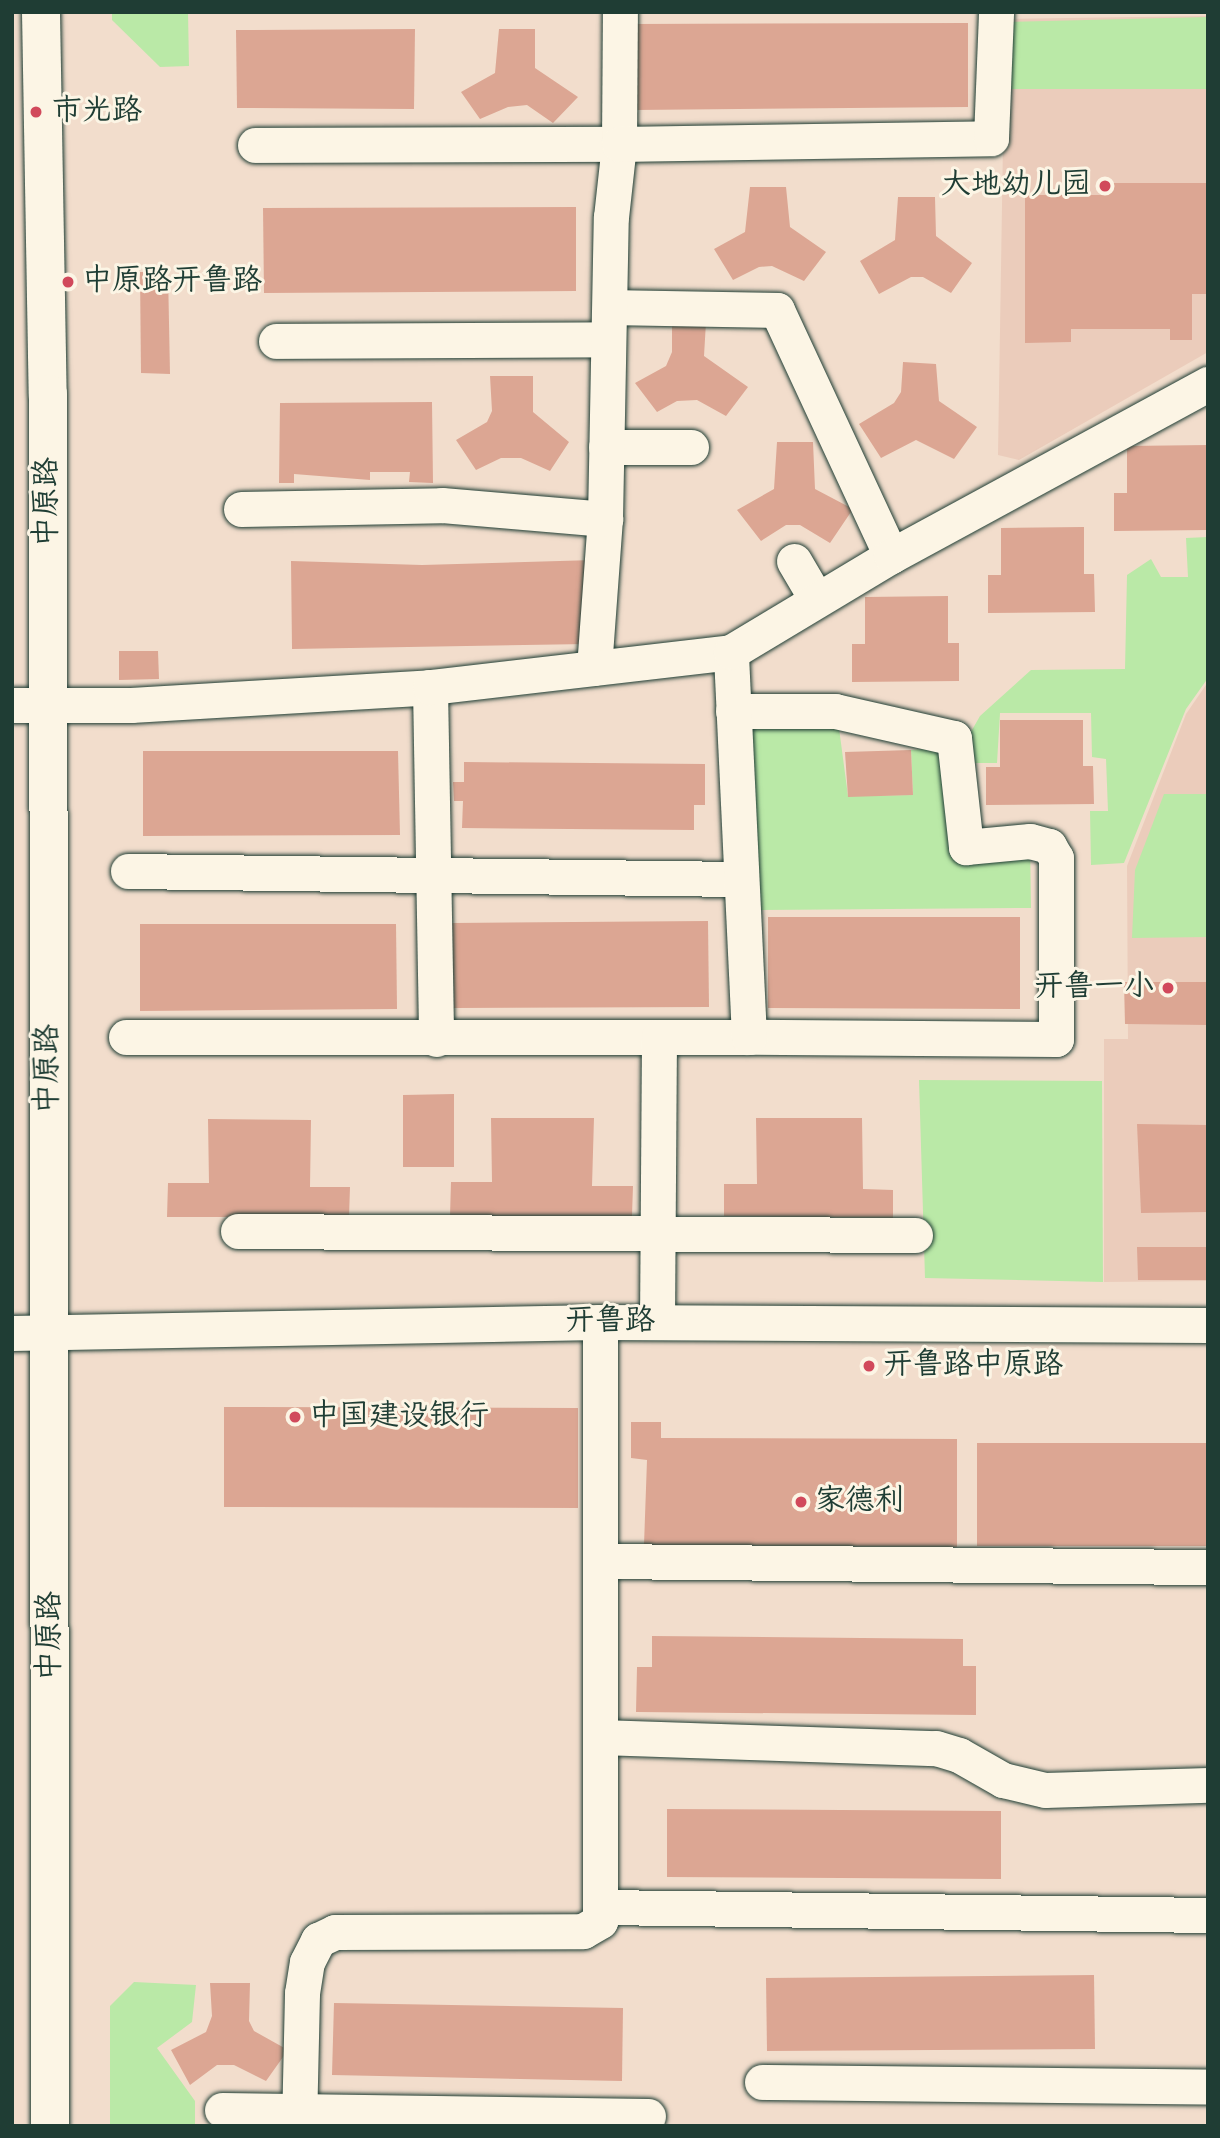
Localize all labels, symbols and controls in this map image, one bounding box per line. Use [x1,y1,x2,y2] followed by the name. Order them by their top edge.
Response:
[52,94,142,130] place label: 市光路
[26,102,46,122] marker: 市光路
[941,168,1091,204] place label: 大地幼儿园
[1097,178,1113,194] marker: 大地幼儿园
[82,264,262,300] place label: 中原路开鲁路
[60,274,76,290] marker: 中原路开鲁路
[30,457,66,547] street label: 中原路
[1034,970,1154,1006] place label: 开鲁一小
[1160,980,1176,996] marker: 开鲁一小
[31,1024,67,1114] street label: 中原路
[565,1304,655,1340] street label: 开鲁路
[883,1348,1063,1384] place label: 开鲁路中原路
[861,1358,877,1374] marker: 开鲁路中原路
[309,1399,489,1435] place label: 中国建设银行
[287,1409,303,1425] marker: 中国建设银行
[815,1484,905,1520] place label: 家德利
[793,1494,809,1510] marker: 家德利
[33,1591,69,1681] street label: 中原路

